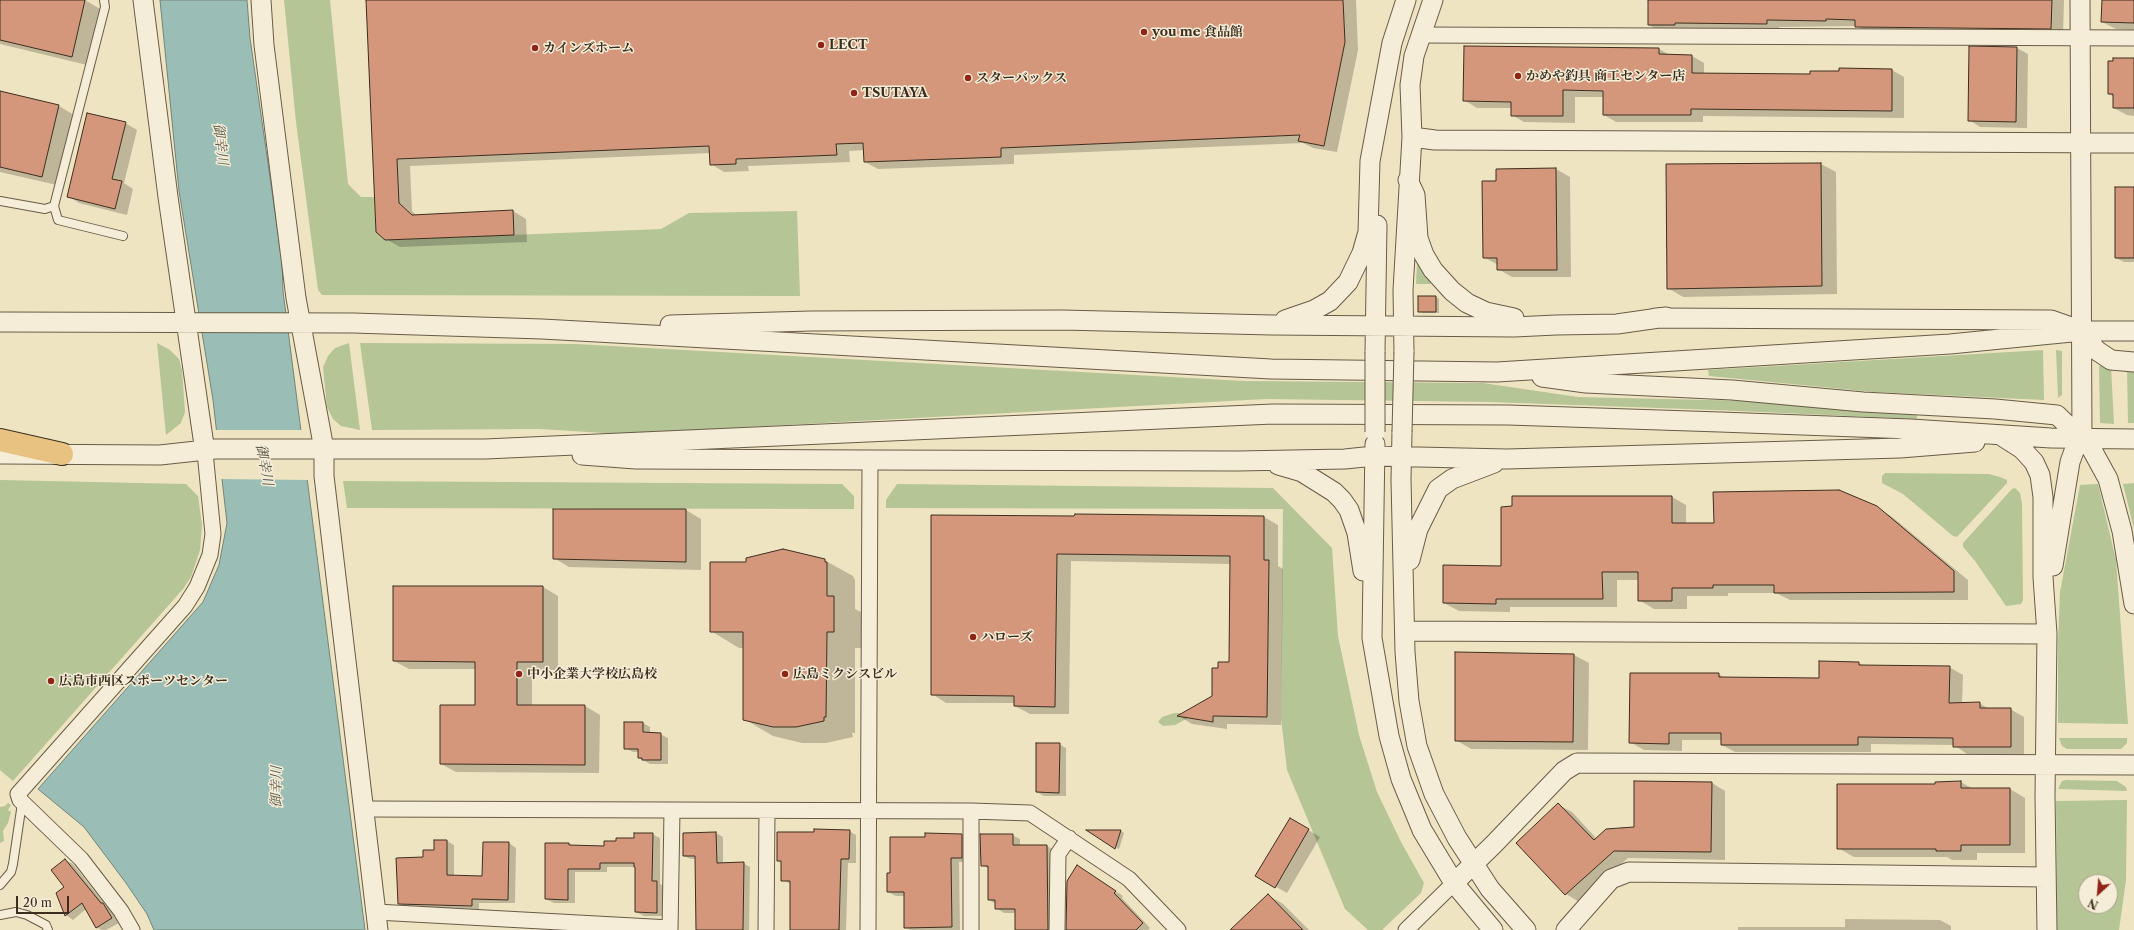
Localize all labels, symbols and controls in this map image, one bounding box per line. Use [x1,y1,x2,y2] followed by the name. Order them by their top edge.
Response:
[1152,24,1243,40] place label: you me 食品館
[1139,27,1149,37] marker: you me 食品館
[829,37,868,53] place label: LECT
[543,40,634,56] place label: カインズホーム
[816,40,826,50] marker: LECT
[530,43,540,53] marker: カインズホーム
[1526,68,1685,84] place label: かめや釣具 商工センター店
[976,70,1067,86] place label: スターバックス
[1513,71,1523,81] marker: かめや釣具 商工センター店
[963,73,973,83] marker: スターバックス
[862,85,928,101] place label: TSUTAYA
[849,88,859,98] marker: TSUTAYA
[209,122,231,166] water label: 御幸川
[252,443,276,487] water label: 御幸川
[981,629,1033,645] place label: ハローズ
[968,632,978,642] marker: ハローズ
[527,666,657,682] place label: 中小企業大学校広島校
[793,666,897,682] place label: 広島ミクシスビル
[514,669,524,679] marker: 中小企業大学校広島校
[780,669,790,679] marker: 広島ミクシスビル
[59,673,228,689] place label: 広島市西区スポーツセンター
[46,676,56,686] marker: 広島市西区スポーツセンター
[269,766,285,808] water label: 御幸川
[2078,874,2118,914] north arrow
[18,888,71,914] scale bar
[23,895,52,910] text: 20 m
[2086,895,2101,912] text: N

